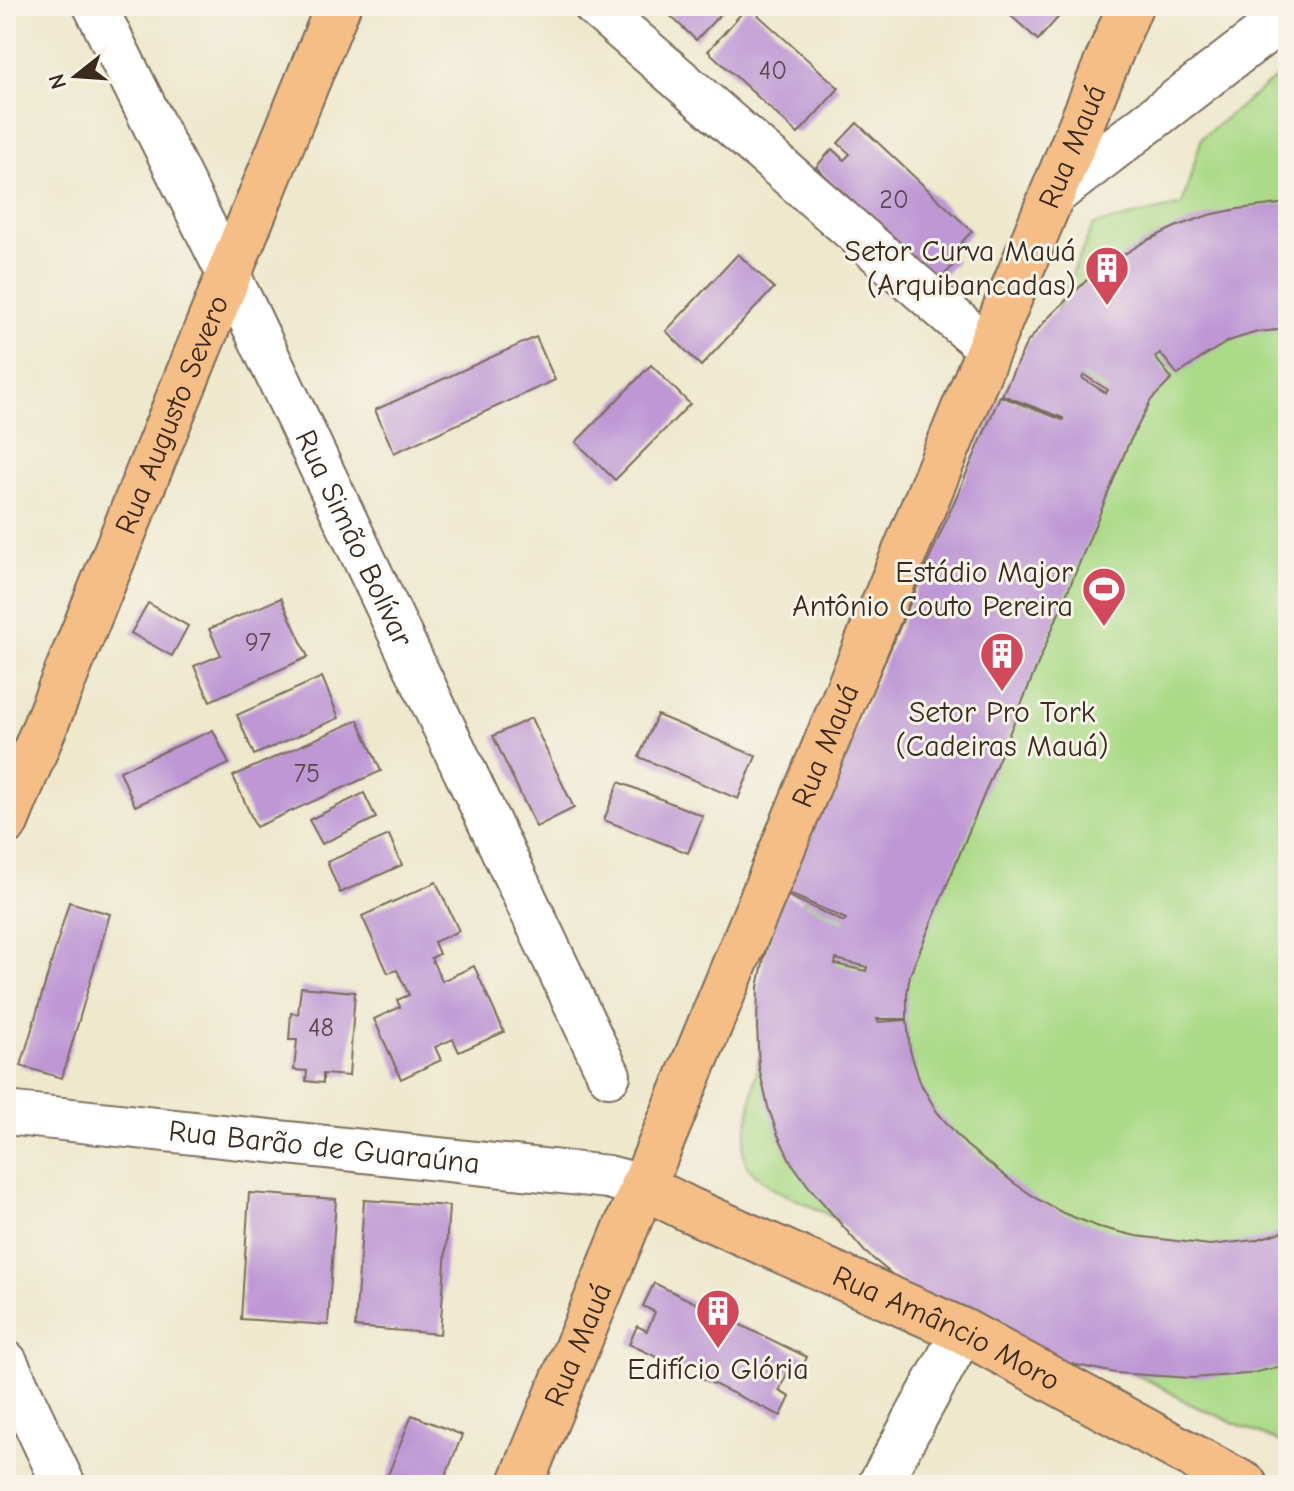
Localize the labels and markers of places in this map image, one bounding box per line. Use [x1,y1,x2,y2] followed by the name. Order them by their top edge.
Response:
[844,234,1076,303] place label: Setor Curva Mauá (Arquibancadas)
[1083,244,1131,307] building icon: Setor Curva Mauá (Arquibancadas)
[792,555,1073,624] place label: Estádio Major Antônio Couto Pereira
[1080,565,1128,628] sports icon: Estádio Major Antônio Couto Pereira
[978,630,1026,693] building icon: Setor Pro Tork (Cadeiras Mauá)
[895,695,1109,764] place label: Setor Pro Tork (Cadeiras Mauá)
[694,1287,742,1350] building icon: Edifício Glória
[627,1352,809,1387] place label: Edifício Glória

